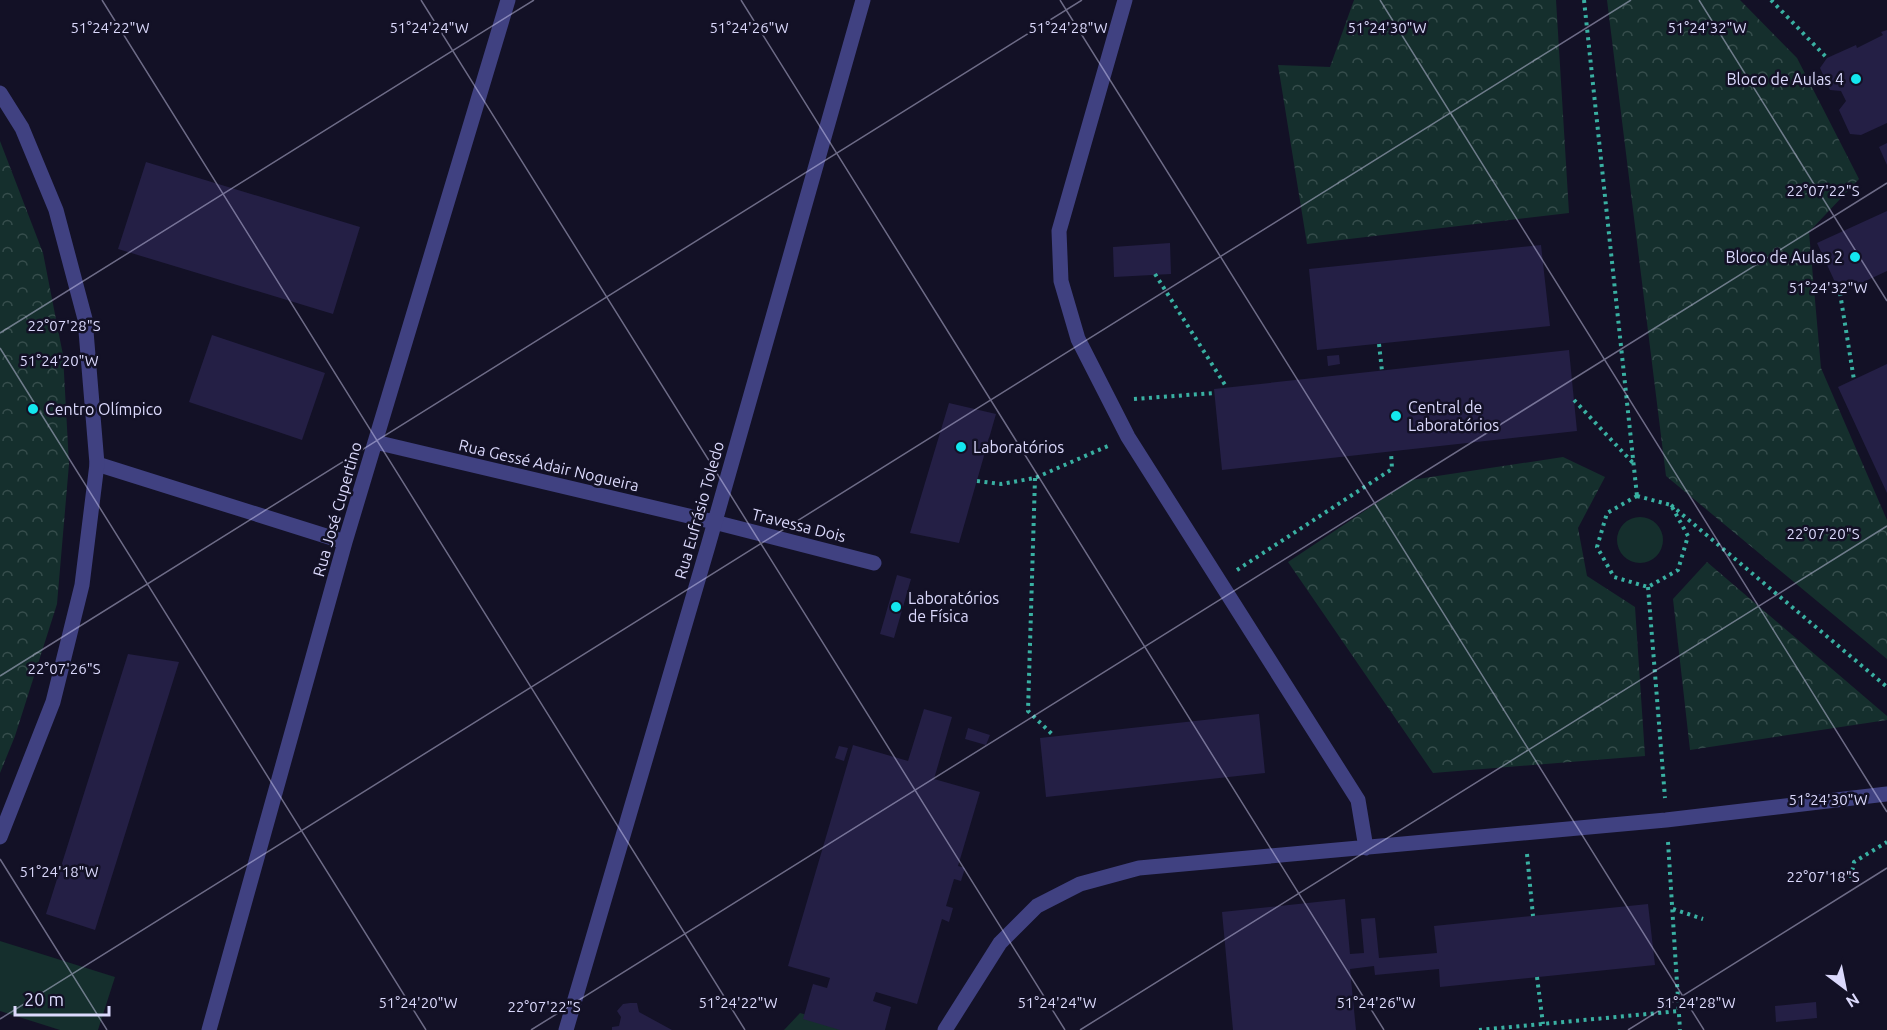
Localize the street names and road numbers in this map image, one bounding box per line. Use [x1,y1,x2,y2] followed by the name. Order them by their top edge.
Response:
[457,435,641,495] street label: Rua Gessé Adair Nogueira
[671,439,727,581] street label: Rua Eufrásio Toledo
[309,440,365,578] street label: Rua José Cupertino
[750,505,848,545] street label: Travessa Dois

